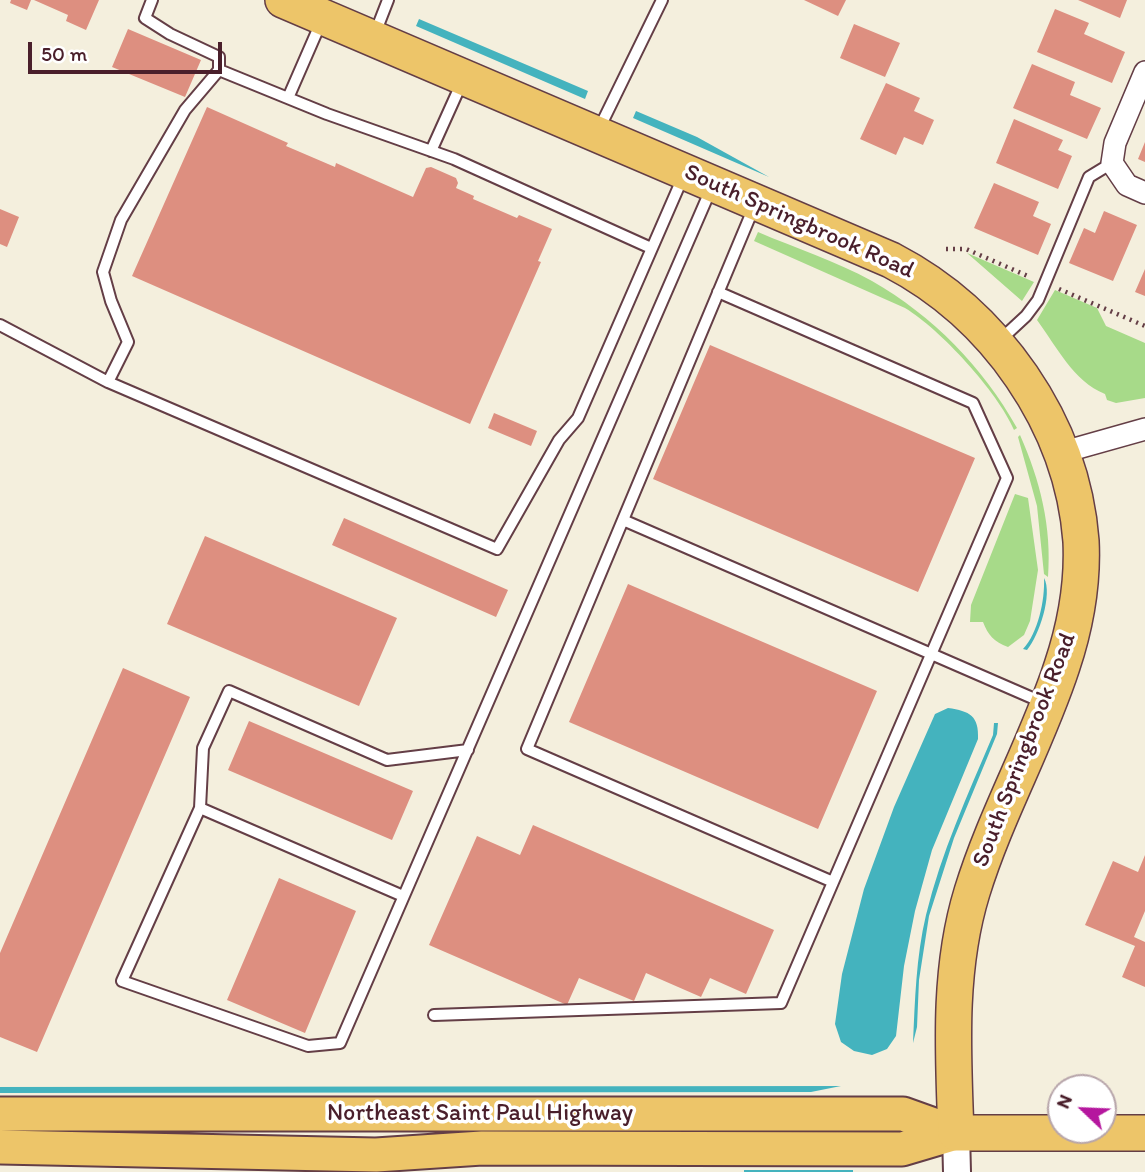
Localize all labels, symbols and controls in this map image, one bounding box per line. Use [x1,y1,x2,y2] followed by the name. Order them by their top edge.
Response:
[32,28,226,72] scale bar
[41,41,87,66] text: 50 m
[680,158,918,286] street label: South Springbrook Road
[967,629,1083,871] street label: South Springbrook Road
[1047,1074,1117,1144] north arrow
[1051,1091,1077,1112] text: N
[327,1100,633,1128] street label: Northeast Saint Paul Highway

